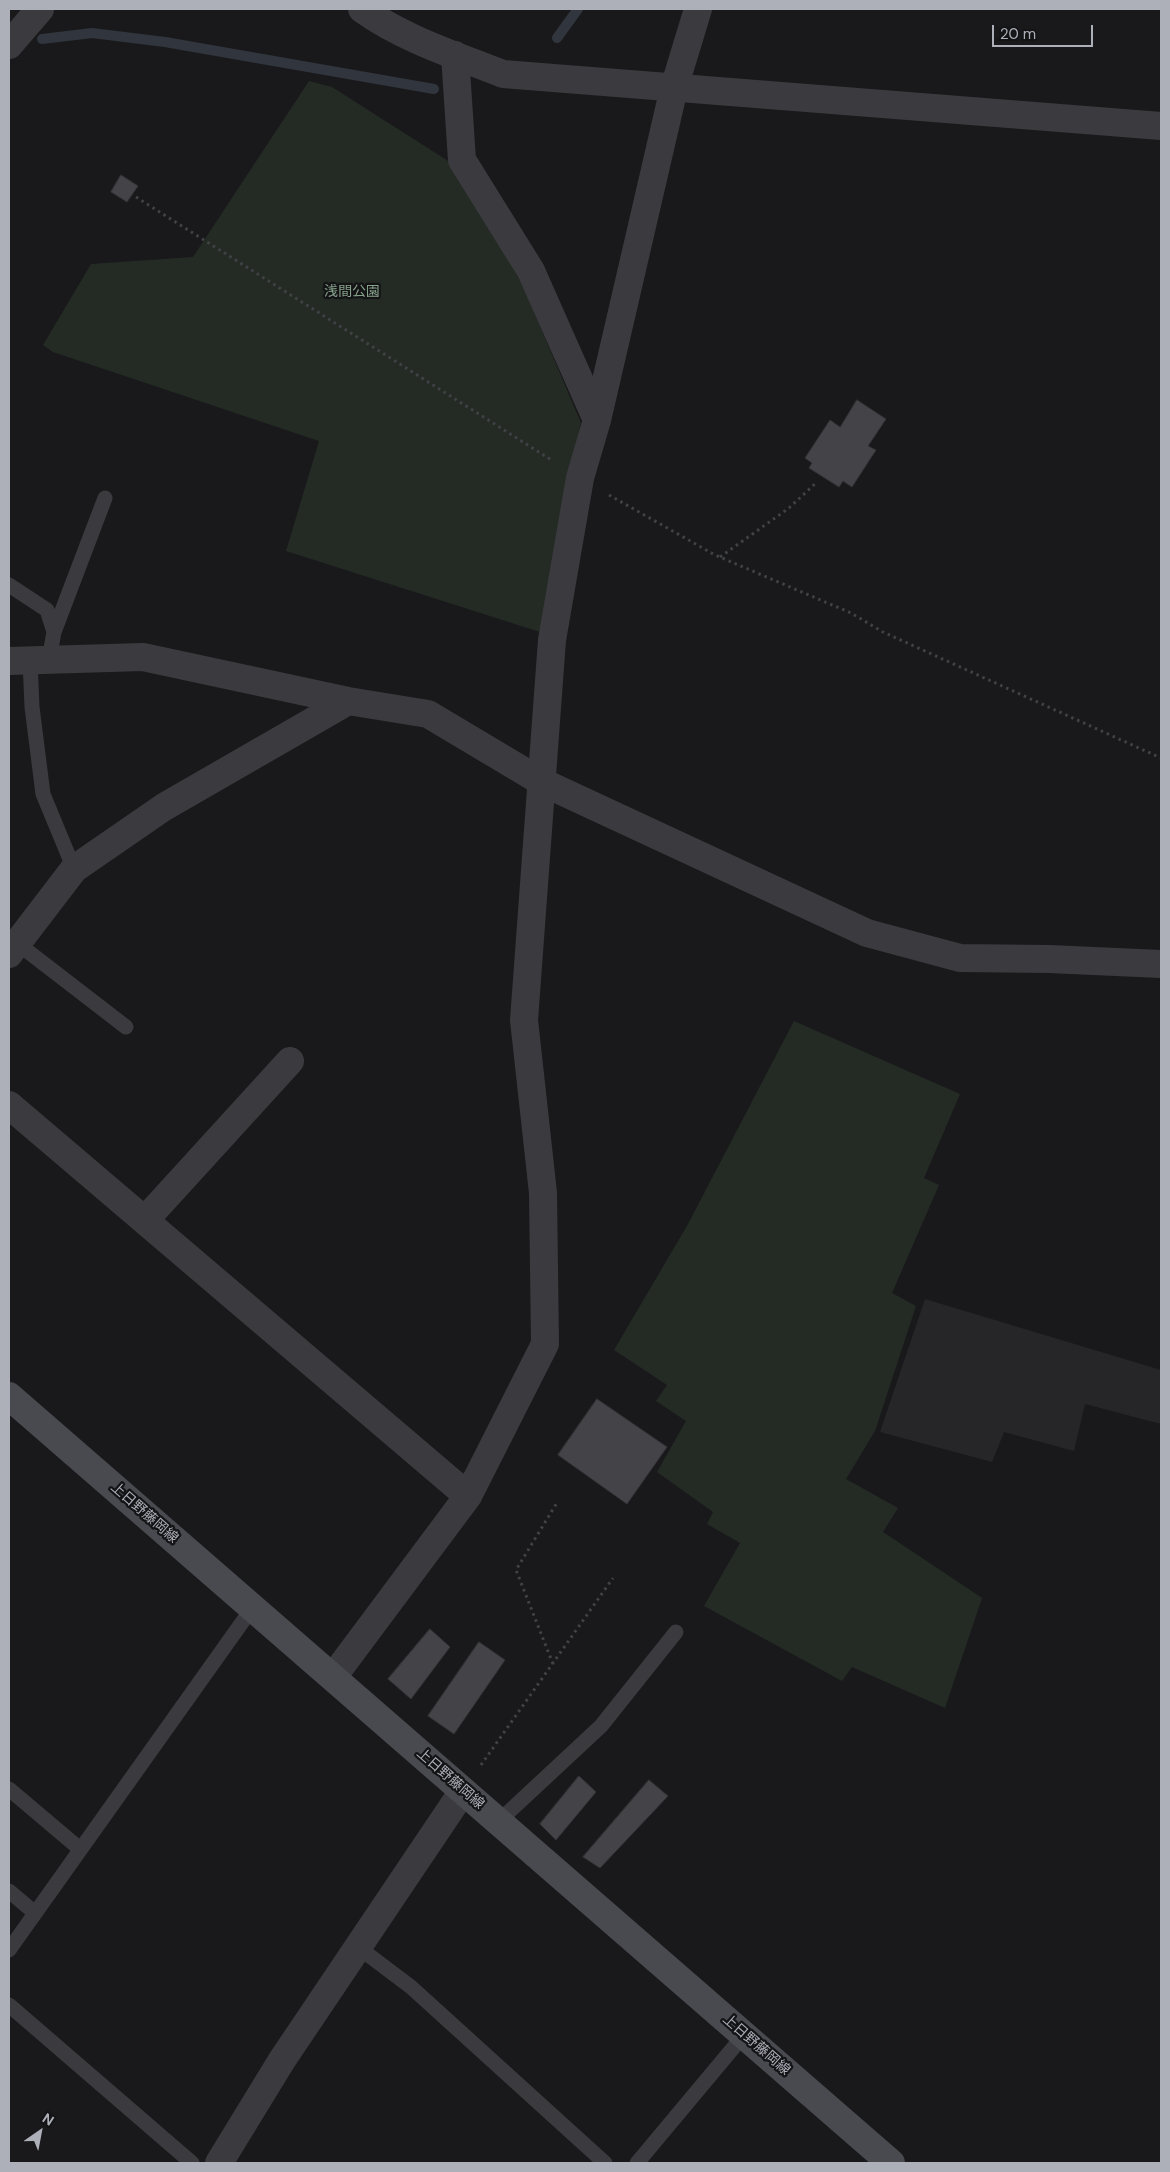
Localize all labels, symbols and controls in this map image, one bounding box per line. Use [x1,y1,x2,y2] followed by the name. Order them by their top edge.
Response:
[995,15,1096,47] scale bar
[1000,24,1036,44] text: 20 m
[324,284,380,300] park label: 浅間公園
[107,1479,181,1547] street label: 上日野藤岡線
[413,1745,487,1813] street label: 上日野藤岡線
[719,2011,793,2079] street label: 上日野藤岡線
[15,2107,65,2157] north arrow
[39,2109,57,2130] text: N

